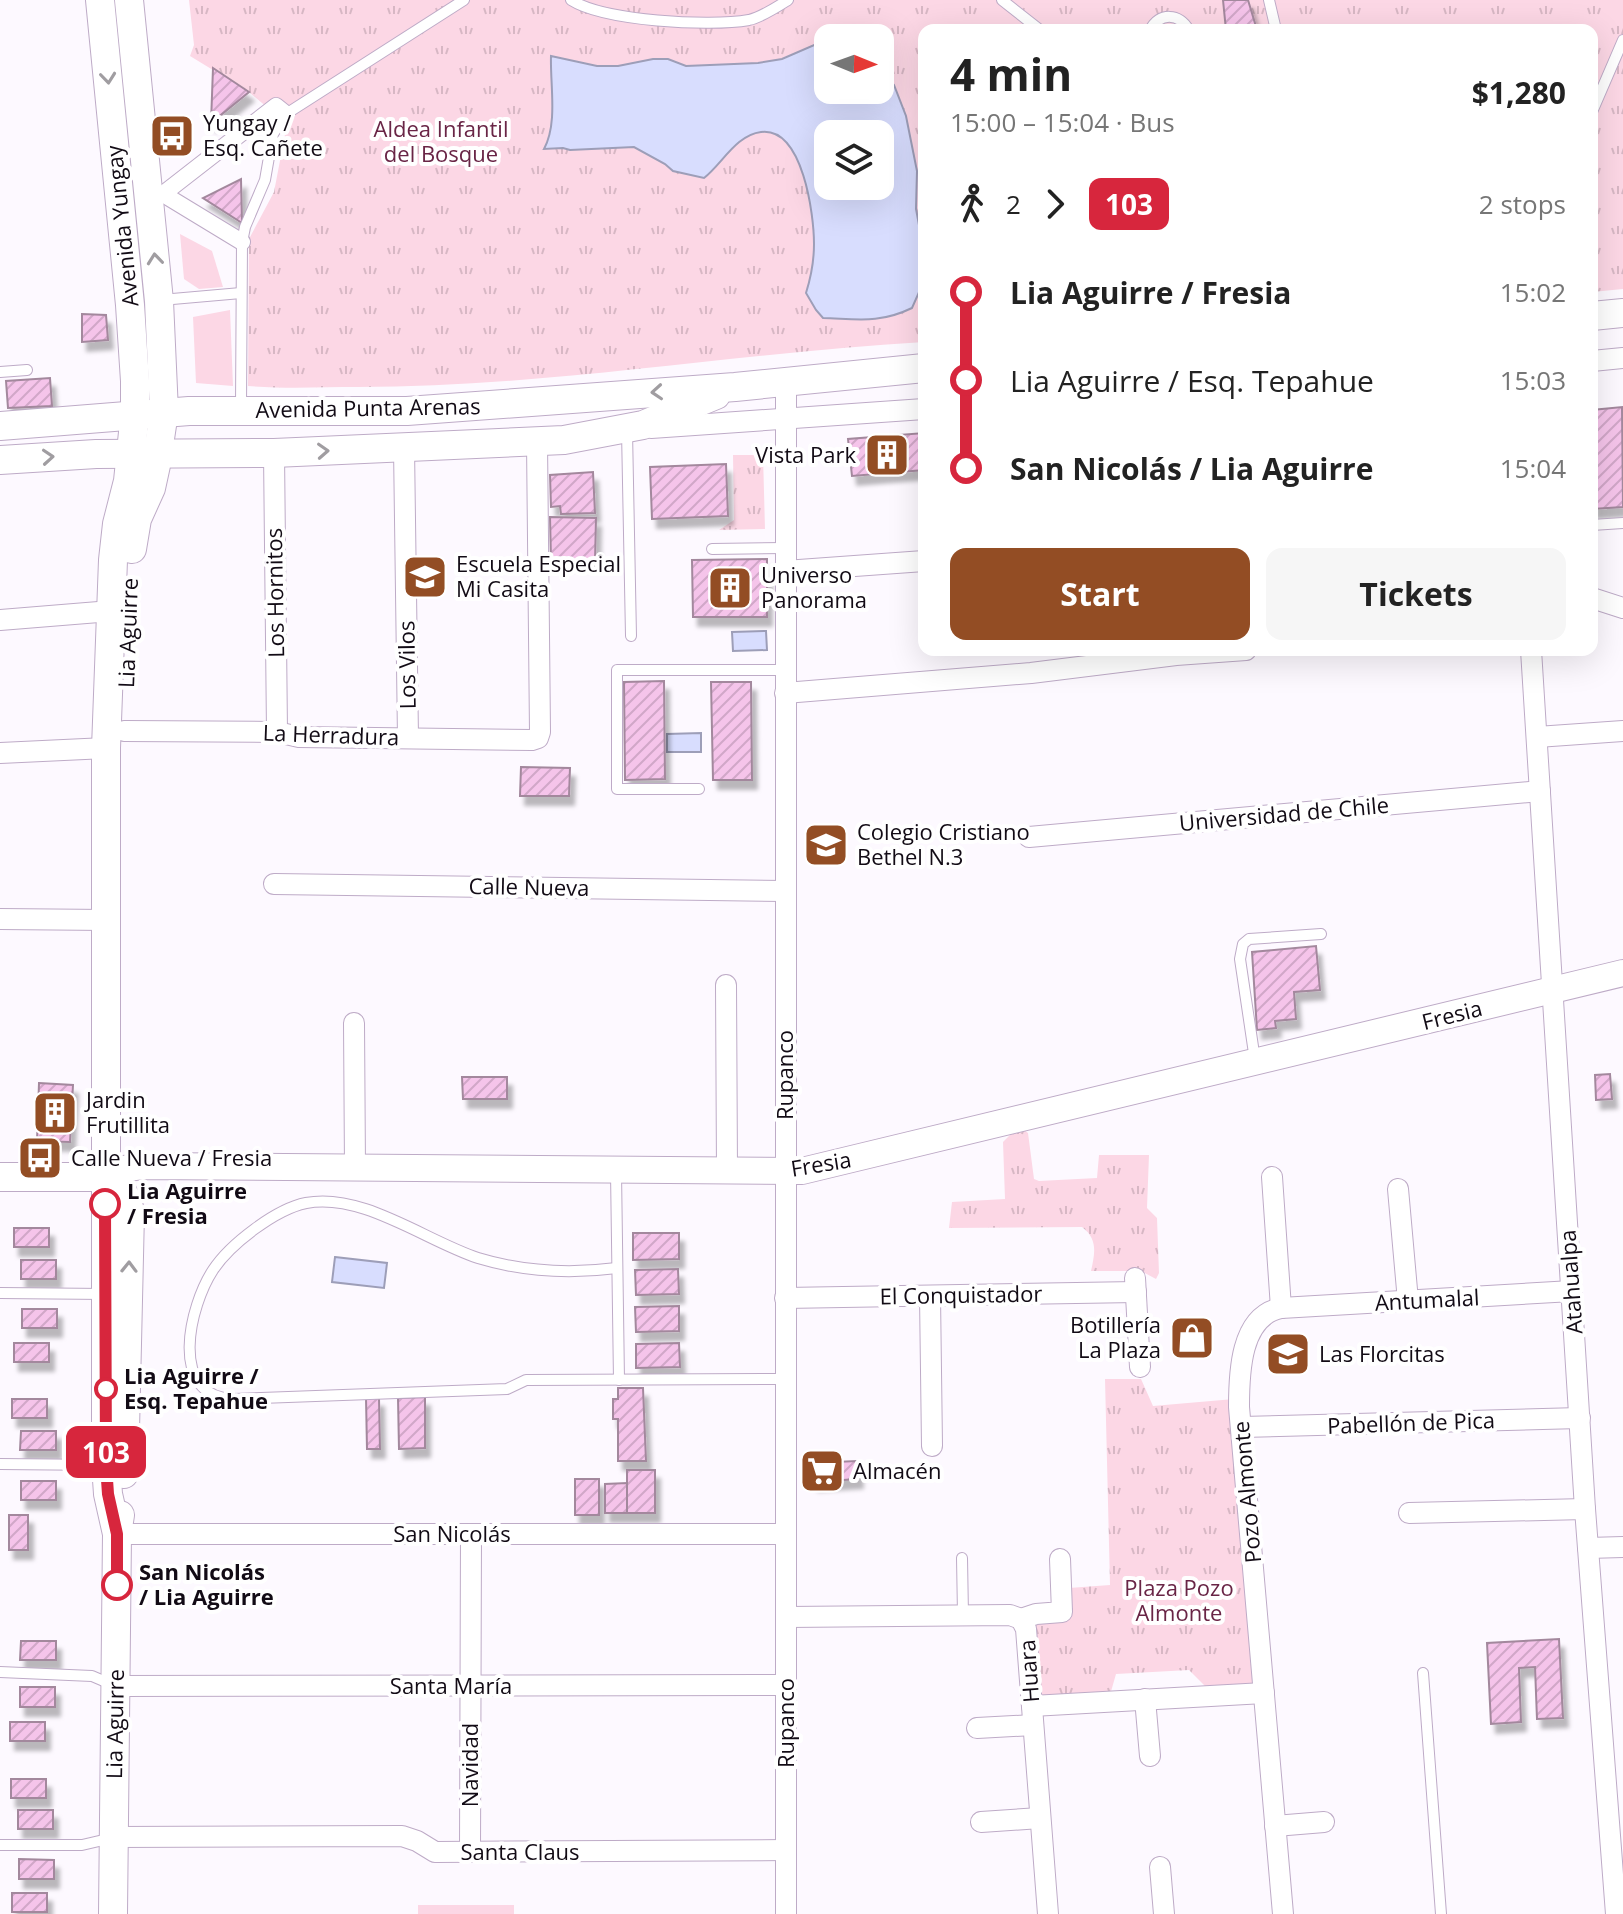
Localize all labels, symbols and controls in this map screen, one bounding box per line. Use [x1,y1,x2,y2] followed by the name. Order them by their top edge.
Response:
[814,24,894,104] north arrow
[814,24,894,200] map controls
[950,44,1072,104] text: 4 min
[99,72,116,85] one-way arrow
[1472,72,1566,113] text: $1,280
[950,104,1175,140] text: 15:00 – 15:04 · Bus
[203,107,323,162] place label: Yungay / Esq. Cañete
[148,112,196,160] bus stop icon: Yungay / Esq. Cañete
[374,113,508,168] park label: Aldea Infantil del Bosque
[814,120,894,200] button: layers
[98,143,144,308] street label: Avenida Yungay
[950,182,994,226] icon: walk
[1033,182,1077,226] icon: forward
[1105,185,1153,223] text: 103
[1006,186,1021,222] text: 2
[1479,186,1566,222] text: 2 stops
[146,252,163,265] one-way arrow
[1010,272,1291,313] text: Lia Aguirre / Fresia
[1500,274,1566,310] text: 15:02
[1010,360,1374,401] text: Lia Aguirre / Esq. Tepahue
[1500,362,1566,398] text: 15:03
[650,383,663,400] one-way arrow
[255,390,481,424] street label: Avenida Punta Arenas
[863,431,911,479] building icon: Vista Park
[755,439,856,469] place label: Vista Park
[317,442,330,459] one-way arrow
[1010,448,1373,489] text: San Nicolás / Lia Aguirre
[42,449,55,466] one-way arrow
[1500,450,1566,486] text: 15:04
[258,528,290,658] street label: Los Hornitos
[456,548,621,603] place label: Escuela Especial Mi Casita
[950,548,1250,640] button: Start
[1266,548,1566,640] button: Tickets
[401,553,449,601] school or university icon: Escuela Especial Mi Casita
[761,559,867,614] place label: Universo Panorama
[706,564,754,612] building icon: Universo Panorama
[110,577,144,689] street label: Lia Aguirre
[390,620,422,710] street label: Los Vilos
[262,717,400,751] street label: La Herradura
[1178,789,1390,837] street label: Universidad de Chile
[857,816,1030,871] place label: Colegio Cristiano Bethel N.3
[802,821,850,869] school or university icon: Colegio Cristiano Bethel N.3
[468,870,590,902] street label: Calle Nueva
[1419,992,1485,1036] street label: Fresia
[769,1030,799,1120] street label: Rupanco
[84,1084,170,1139] place label: Jardin Frutillita
[31,1089,79,1137] building icon: Jardin Frutillita
[16,1134,64,1182] bus stop icon: Calle Nueva / Fresia
[71,1142,272,1172] place label: Calle Nueva / Fresia
[788,1143,853,1183] street label: Fresia
[127,1175,247,1230] place label: Lia Aguirre / Fresia
[90,1189,120,1219] marker: Lia Aguirre / Fresia
[1551,1229,1589,1335] street label: Atahualpa
[120,1260,138,1273] one-way arrow
[879,1278,1043,1310] street label: El Conquistador
[1374,1281,1480,1317] street label: Antumalal
[1070,1309,1161,1364] place label: Botillería La Plaza
[1168,1314,1216,1362] shop icon: Botillería La Plaza
[1264,1330,1312,1378] school or university icon: Las Florcitas
[1319,1338,1445,1368] place label: Las Florcitas
[124,1360,268,1415] place label: Lia Aguirre / Esq. Tepahue
[95,1378,117,1400] marker: Lia Aguirre / Esq. Tepahue
[1327,1404,1495,1440] street label: Pabellón de Pica
[1225,1420,1267,1564] street label: Pozo Almonte
[60,1426,152,1478] line badge: 103
[82,1433,130,1471] text: 103
[798,1447,846,1495] supermarket icon: Almacén
[853,1455,941,1485] place label: Almacén
[393,1518,511,1548] street label: San Nicolás
[139,1556,274,1611] place label: San Nicolás / Lia Aguirre
[102,1570,132,1600] marker: San Nicolás / Lia Aguirre
[1124,1572,1234,1627] park label: Plaza Pozo Almonte
[1011,1639,1045,1704] street label: Huara
[98,1669,130,1779] street label: Lia Aguirre
[390,1670,512,1700] street label: Santa María
[770,1678,800,1768] street label: Rupanco
[454,1723,484,1807] street label: Navidad
[460,1836,580,1866] street label: Santa Claus

